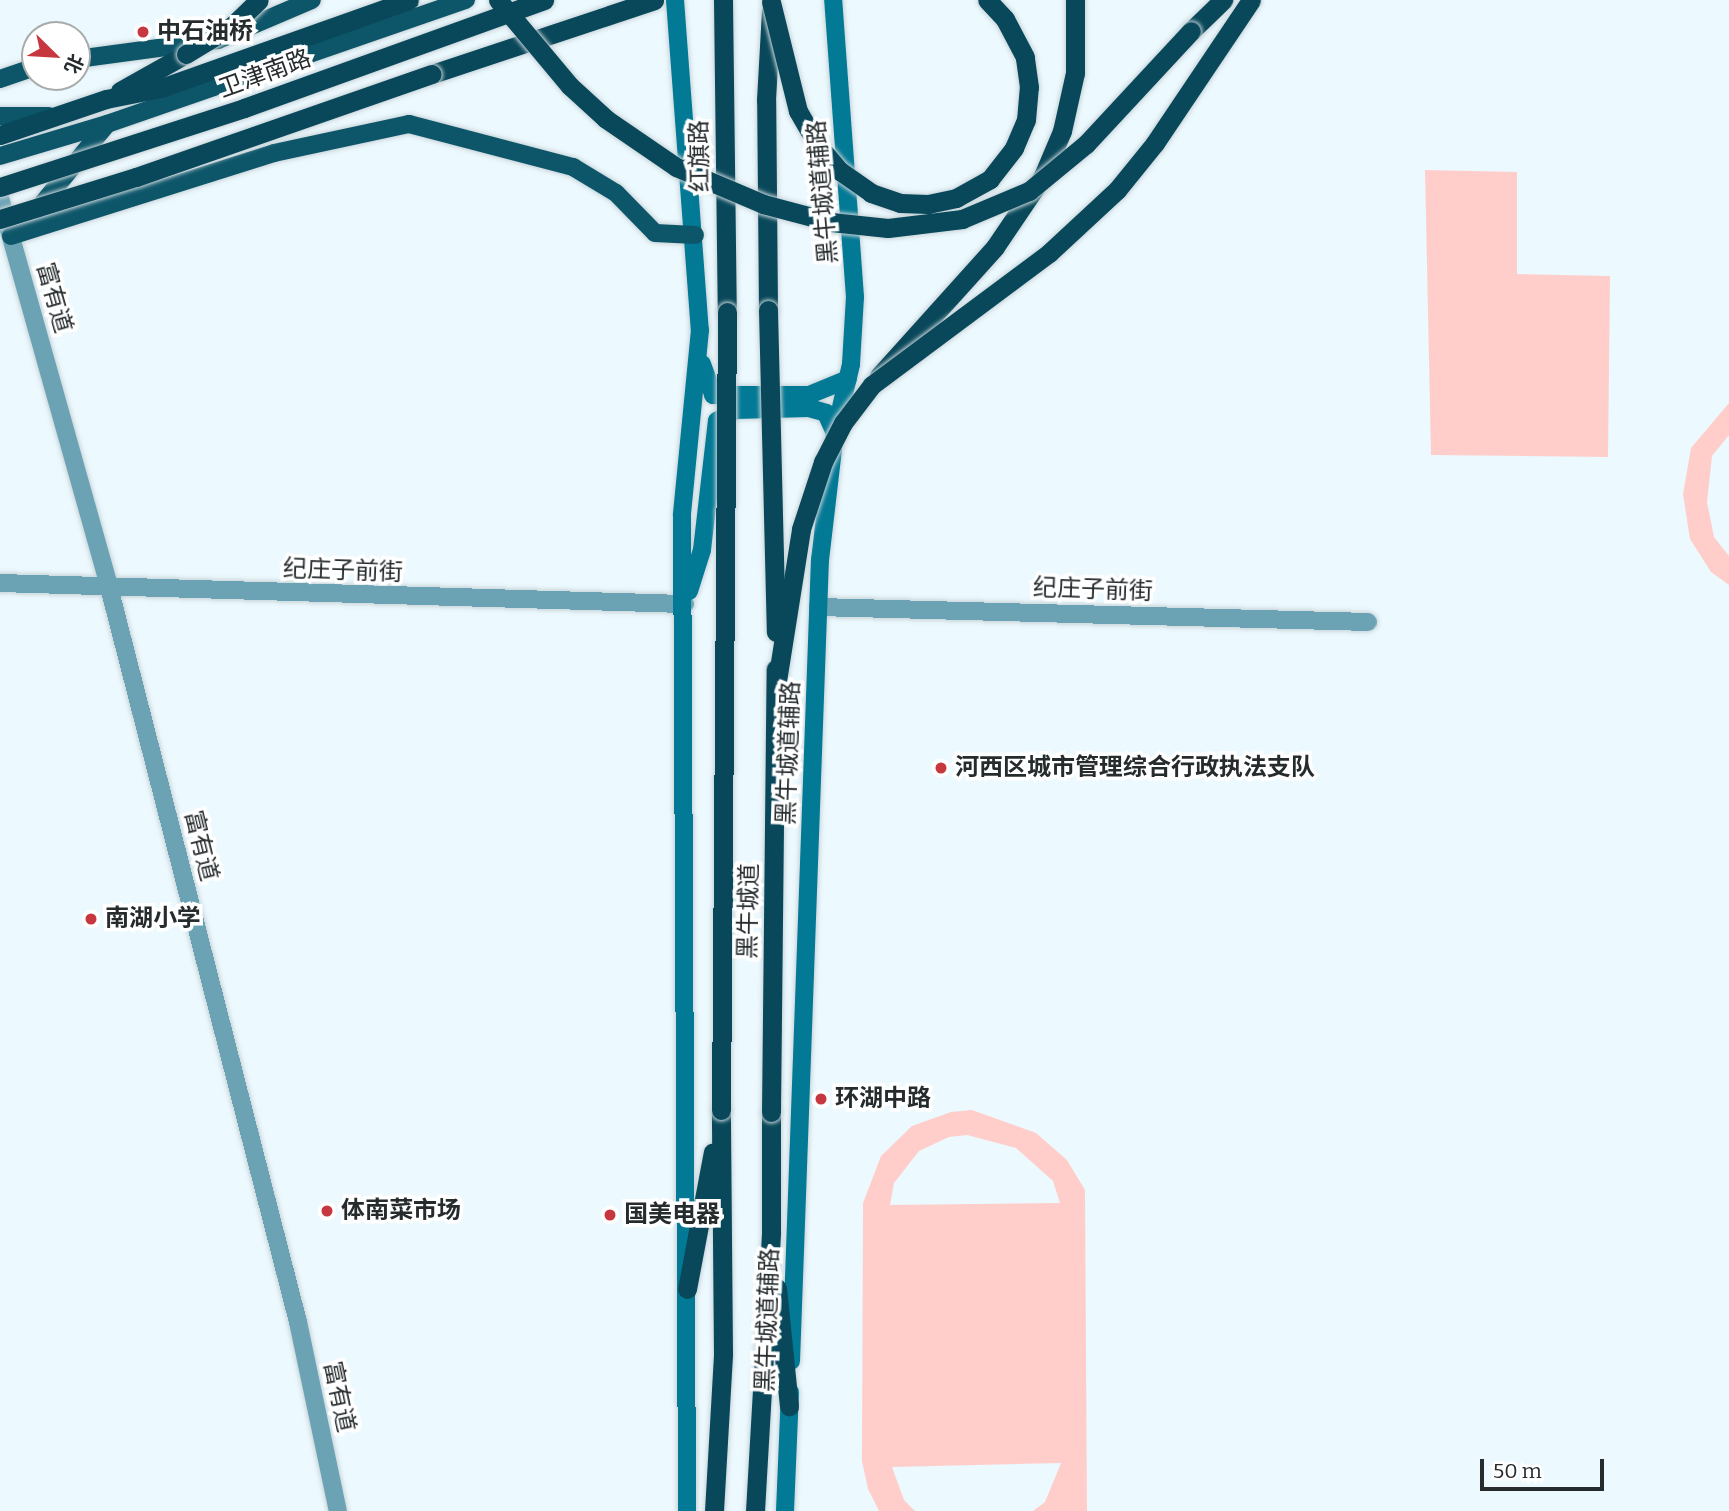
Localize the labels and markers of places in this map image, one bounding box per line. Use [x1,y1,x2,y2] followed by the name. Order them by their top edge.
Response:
[157,18,253,46] place label: 中石油桥
[135,24,151,40] marker: 中石油桥
[955,754,1315,782] place label: 河西区城市管理综合行政执法支队
[933,760,949,776] marker: 河西区城市管理综合行政执法支队
[105,905,201,933] place label: 南湖小学
[83,911,99,927] marker: 南湖小学
[835,1085,931,1113] place label: 环湖中路
[813,1091,829,1107] marker: 环湖中路
[341,1197,461,1225] place label: 体南菜市场
[624,1201,720,1229] place label: 国美电器
[319,1203,335,1219] marker: 体南菜市场
[602,1207,618,1223] marker: 国美电器

